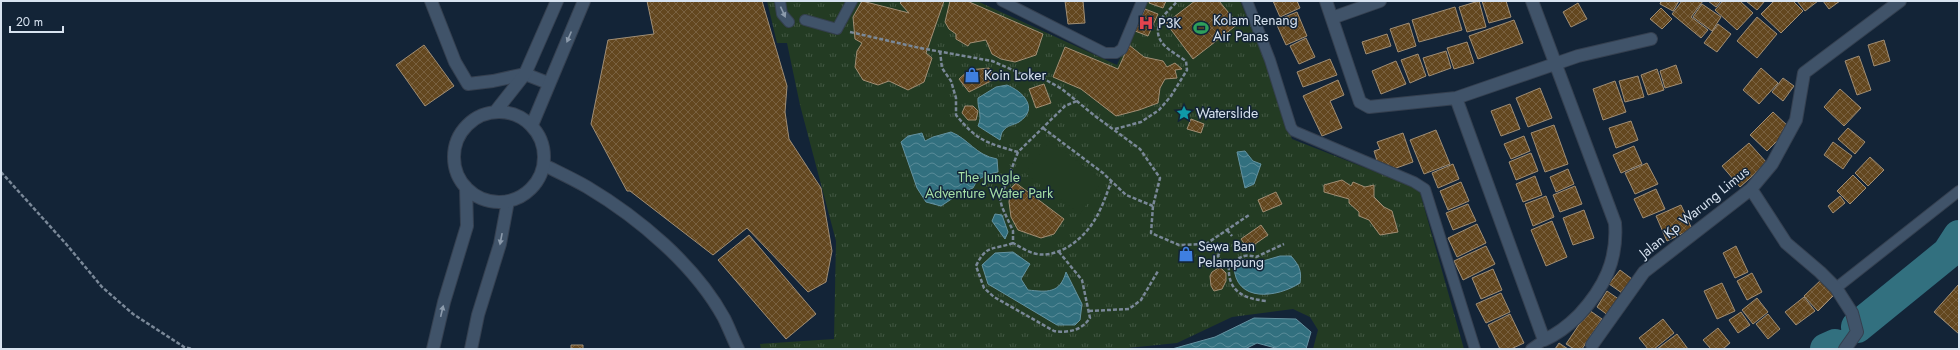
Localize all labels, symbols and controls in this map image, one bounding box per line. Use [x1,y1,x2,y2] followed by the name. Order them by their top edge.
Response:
[780,6,786,18] one-way arrow
[10,8,63,34] scale bar
[1213,10,1298,46] place label: Kolam Renang Air Panas
[16,13,43,31] text: 20 m
[1158,13,1181,33] place label: P3K
[1137,14,1155,32] hospital icon: P3K
[1192,19,1210,37] sports icon: Kolam Renang Air Panas
[565,31,571,43] one-way arrow
[984,65,1046,85] place label: Koin Loker
[963,66,981,84] shop icon: Koin Loker
[1196,103,1258,123] place label: Waterslide
[1175,104,1193,122] place icon: Waterslide
[1633,161,1754,264] street label: Jalan Kp Warung Limus
[925,167,1054,203] park label: The Jungle Adventure Water Park
[498,233,504,245] one-way arrow
[1198,236,1264,272] place label: Sewa Ban Pelampung
[1177,245,1195,263] shop icon: Sewa Ban Pelampung
[439,305,445,317] one-way arrow

